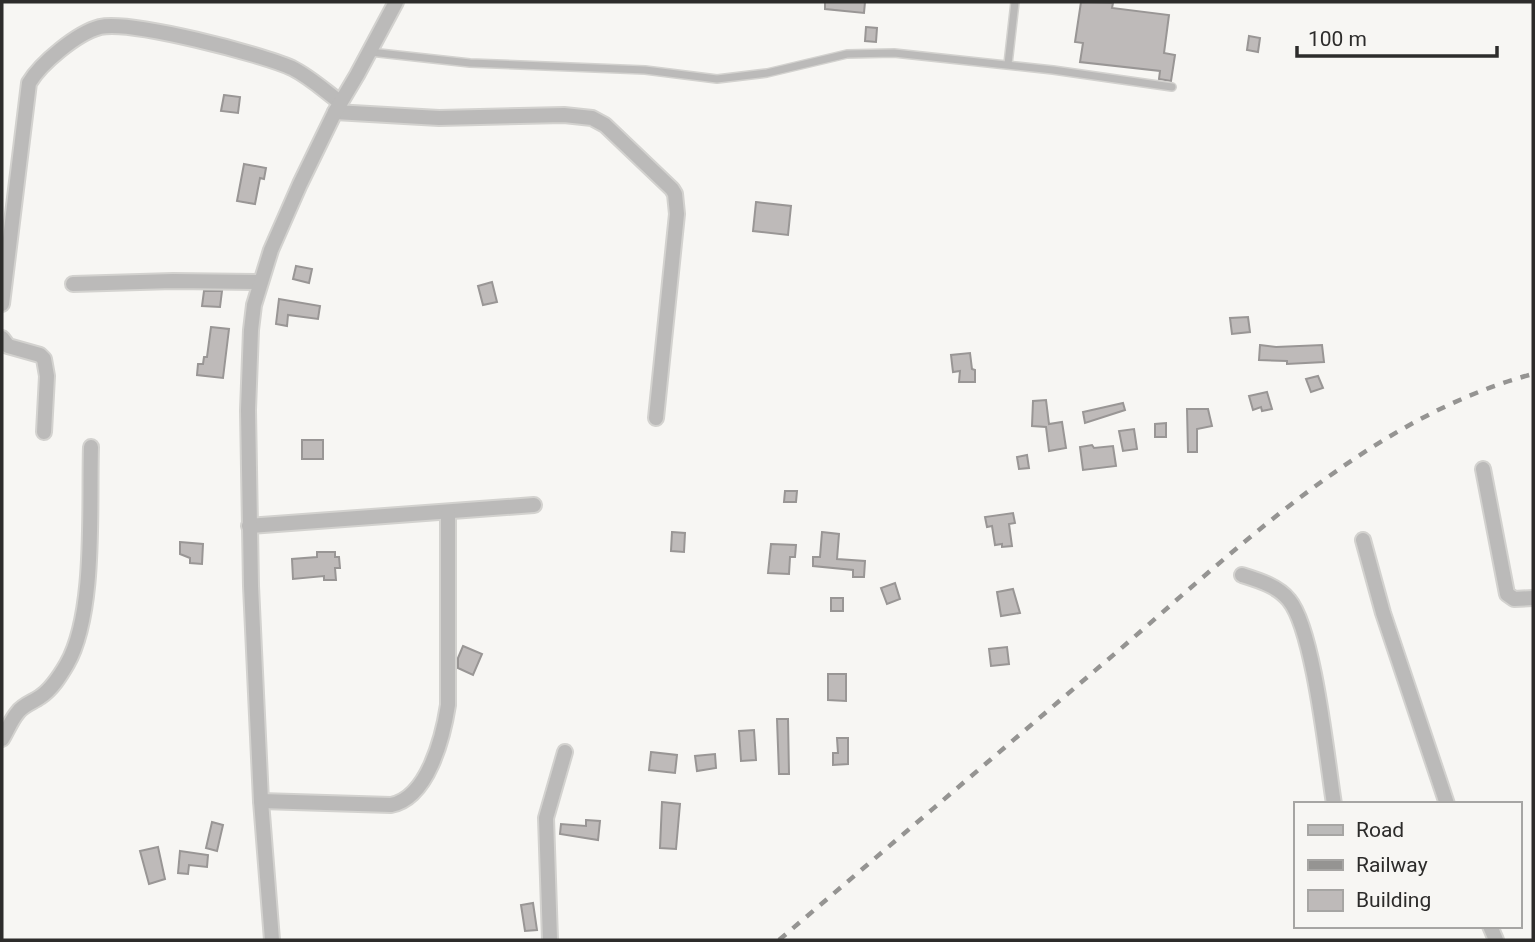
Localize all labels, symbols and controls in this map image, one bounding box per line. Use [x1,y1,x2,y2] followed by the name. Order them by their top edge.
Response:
[1297,14,1496,58] scale bar
[1308,27,1367,51] text: 100 m
[1294,802,1521,928] legend
[1356,818,1404,842] text: Road
[1356,853,1428,877] text: Railway
[1356,888,1431,912] text: Building

